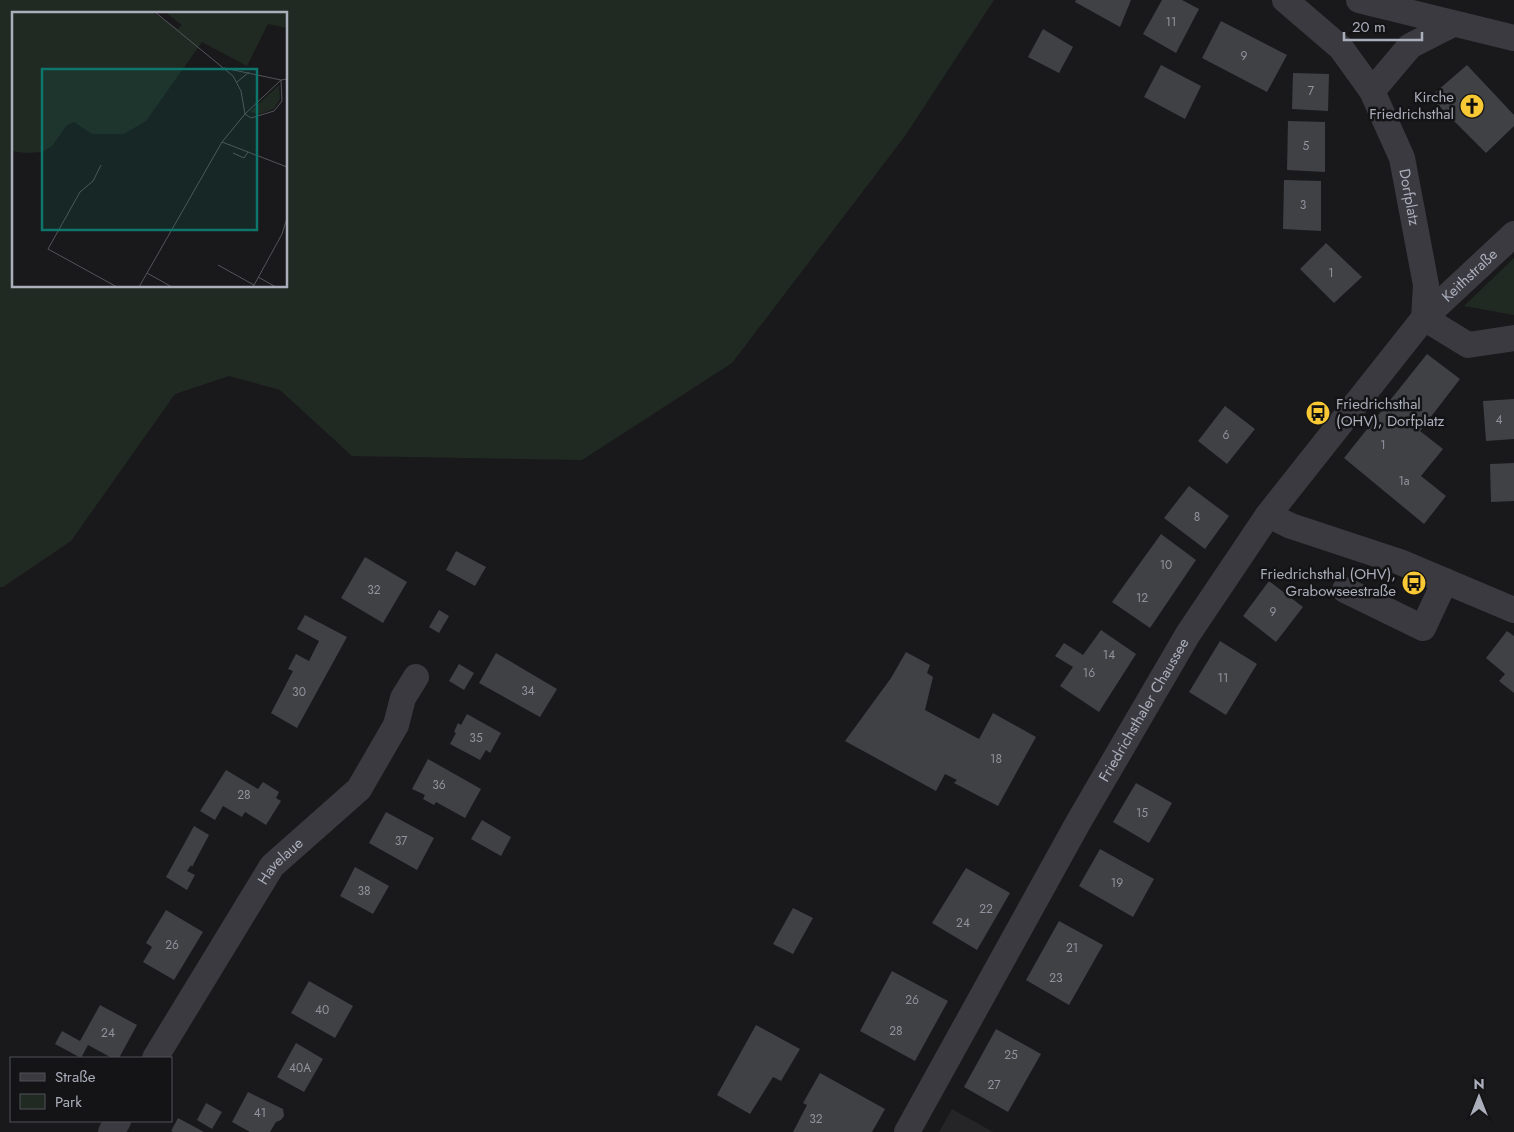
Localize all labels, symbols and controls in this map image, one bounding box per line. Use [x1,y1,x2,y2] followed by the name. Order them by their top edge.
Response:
[1344,10,1422,42] scale bar
[12,12,288,288] inset map
[1166,13,1176,31] house number: 11
[1352,16,1386,38] text: 20 m
[1241,47,1248,65] house number: 9
[1308,82,1315,100] house number: 7
[1369,86,1454,125] place label: Kirche Friedrichsthal
[1459,93,1485,119] church icon: Kirche Friedrichsthal
[1303,137,1310,155] house number: 5
[1393,167,1426,228] street label: Dorfplatz
[1300,196,1307,214] house number: 3
[1437,243,1503,307] street label: Keithstraße
[1328,264,1334,282] house number: 1
[1336,393,1445,432] place label: Friedrichsthal (OHV), Dorfplatz
[1305,400,1331,426] bus stop icon: Friedrichsthal (OHV), Dorfplatz
[1496,411,1503,429] house number: 4
[1223,426,1230,444] house number: 6
[1380,436,1386,454] house number: 1
[1398,472,1410,490] house number: 1a
[1194,508,1200,526] house number: 8
[1160,556,1172,574] house number: 10
[1260,563,1396,602] place label: Friedrichsthal (OHV), Grabowseestraße
[1401,570,1427,596] bus stop icon: Friedrichsthal (OHV), Grabowseestraße
[367,581,381,599] house number: 32
[1136,589,1148,607] house number: 12
[1270,603,1277,621] house number: 9
[1093,634,1194,786] street label: Friedrichsthaler Chaussee
[1103,646,1115,664] house number: 14
[1083,664,1095,682] house number: 16
[1218,669,1228,687] house number: 11
[521,682,535,700] house number: 34
[292,683,306,701] house number: 30
[469,729,483,747] house number: 35
[990,750,1002,768] house number: 18
[432,776,446,794] house number: 36
[237,786,251,804] house number: 28
[1136,804,1148,822] house number: 15
[252,832,308,889] street label: Havelaue
[395,832,408,850] house number: 37
[1111,874,1123,892] house number: 19
[357,882,371,900] house number: 38
[979,900,993,918] house number: 22
[956,914,970,932] house number: 24
[165,936,179,954] house number: 26
[1066,939,1078,957] house number: 21
[1049,969,1063,987] house number: 23
[905,991,919,1009] house number: 26
[315,1001,329,1019] house number: 40
[889,1022,903,1040] house number: 28
[101,1024,115,1042] house number: 24
[1004,1046,1018,1064] house number: 25
[10,1057,172,1122] legend
[289,1059,311,1077] house number: 40A
[55,1066,96,1088] text: Straße
[1454,1072,1504,1122] north arrow
[1473,1074,1485,1094] text: N
[987,1076,1001,1094] house number: 27
[55,1091,82,1113] text: Park
[254,1104,266,1122] house number: 41
[809,1110,823,1128] house number: 32

